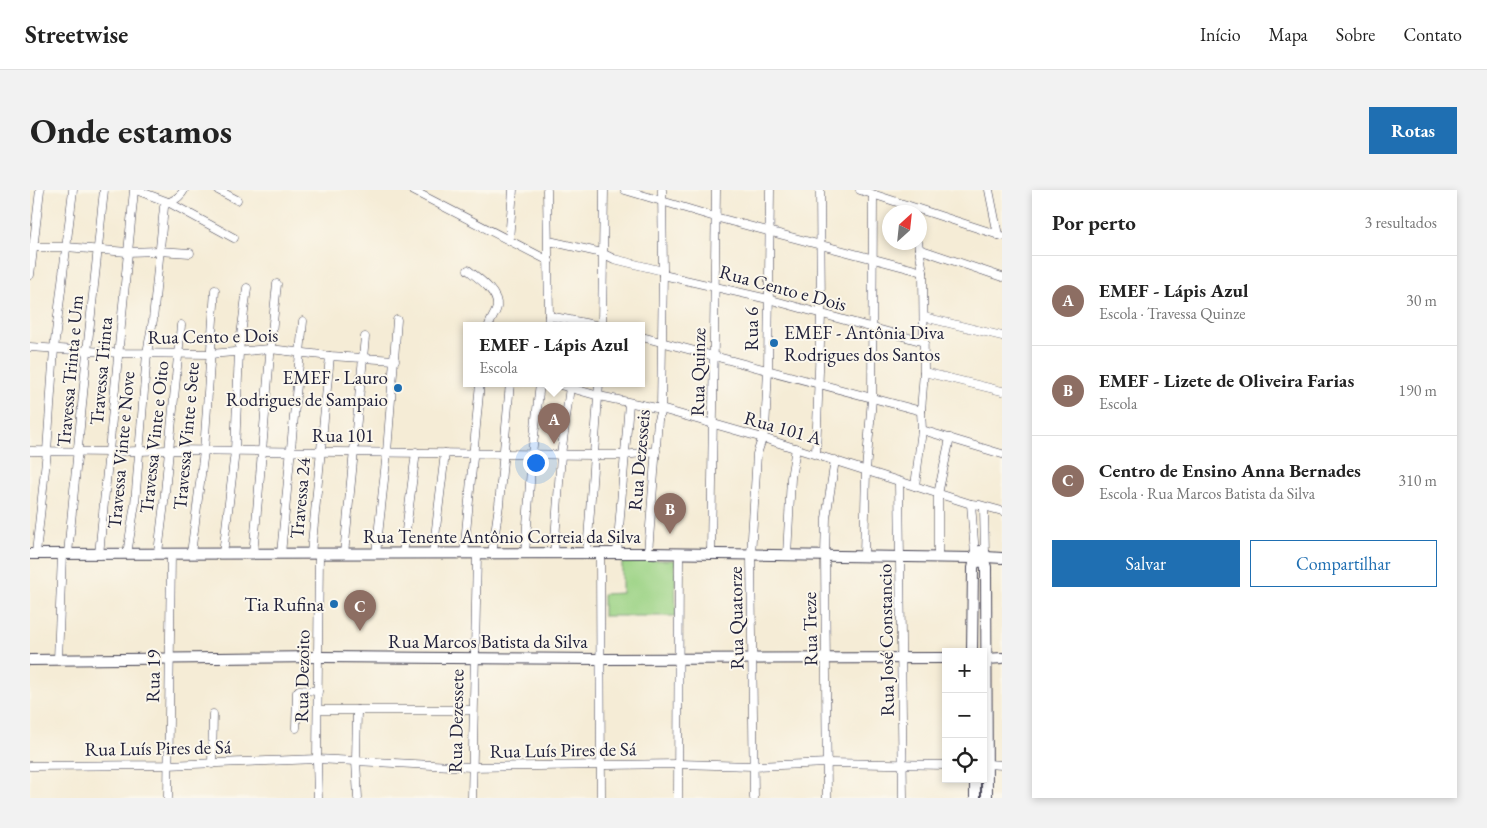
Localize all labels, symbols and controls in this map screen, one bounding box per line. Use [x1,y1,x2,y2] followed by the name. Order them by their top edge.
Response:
[25,19,128,50] text: Streetwise
[1200,23,1241,46] text: Início
[1269,23,1308,46] text: Mapa
[1336,23,1375,46] text: Sobre
[1403,23,1462,46] text: Contato
[1369,107,1457,154] button: Rotas
[30,108,232,153] text: Onde estamos
[882,205,927,250] north arrow
[1052,209,1136,236] text: Por perto
[1365,212,1437,233] text: 3 resultados
[717,259,849,317] street label: Rua Cento e Dois
[1099,278,1248,303] text: EMEF - Lápis Azul
[1062,290,1074,311] text: A
[1406,290,1437,311] text: 30 m
[51,294,89,448] street label: Travessa Trinta e Um
[1099,303,1245,324] text: Escola · Travessa Quinze
[739,307,764,351] street label: Rua 6
[84,315,118,426] street label: Travessa Trinta
[784,320,945,367] place label: EMEF - Antônia Diva Rodrigues dos Santos
[147,322,279,350] street label: Rua Cento e Dois
[463,322,645,387] popup
[685,327,711,417] street label: Rua Quinze
[479,332,629,357] text: EMEF - Lápis Azul
[768,337,780,349] marker: EMEF - Antônia Diva Rodrigues dos Santos
[479,357,518,378] text: Escola
[134,359,174,515] street label: Travessa Vinte e Oito
[167,361,205,511] street label: Travessa Vinte e Sete
[226,365,388,412] place label: EMEF - Lauro Rodrigues de Sampaio
[1099,368,1354,393] text: EMEF - Lizete de Oliveira Farias
[102,370,140,530] street label: Travessa Vinte e Nove
[1063,380,1073,401] text: B
[1398,380,1437,401] text: 190 m
[392,382,404,394] marker: EMEF - Lauro Rodrigues de Sampaio
[1099,393,1137,414] text: Escola
[538,403,570,444] pin: A
[741,405,825,451] street label: Rua 101 A
[622,408,656,512] street label: Rua Dezesseis
[312,423,374,448] street label: Rua 101
[523,450,549,476] your location
[284,455,316,540] street label: Travessa 24
[1099,458,1361,483] text: Centro de Ensino Anna Bernades
[1062,470,1074,491] text: C
[1398,470,1437,491] text: 310 m
[1099,483,1315,504] text: Escola · Rua Marcos Batista da Silva
[654,493,686,534] pin: B
[363,524,641,549] street label: Rua Tenente Antônio Correia da Silva
[1052,540,1240,587] button: Salvar
[1250,540,1437,587] button: Compartilhar
[872,563,900,717] street label: Rua José Constancio
[723,566,749,670] street label: Rua Quatorze
[344,590,376,631] pin: C
[244,592,324,617] place label: Tia Rufina
[797,592,823,666] street label: Rua Treze
[328,598,340,610] marker: Tia Rufina
[289,629,315,723] street label: Rua Dezoito
[388,629,588,654] street label: Rua Marcos Batista da Silva
[942,648,987,783] map controls
[942,648,987,693] button: +
[140,649,166,703] street label: Rua 19
[443,669,469,773] street label: Rua Dezessete
[942,693,987,738] button: −
[84,734,232,762] street label: Rua Luís Pires de Sá
[489,736,637,764] street label: Rua Luís Pires de Sá
[942,738,987,783] button: locate

